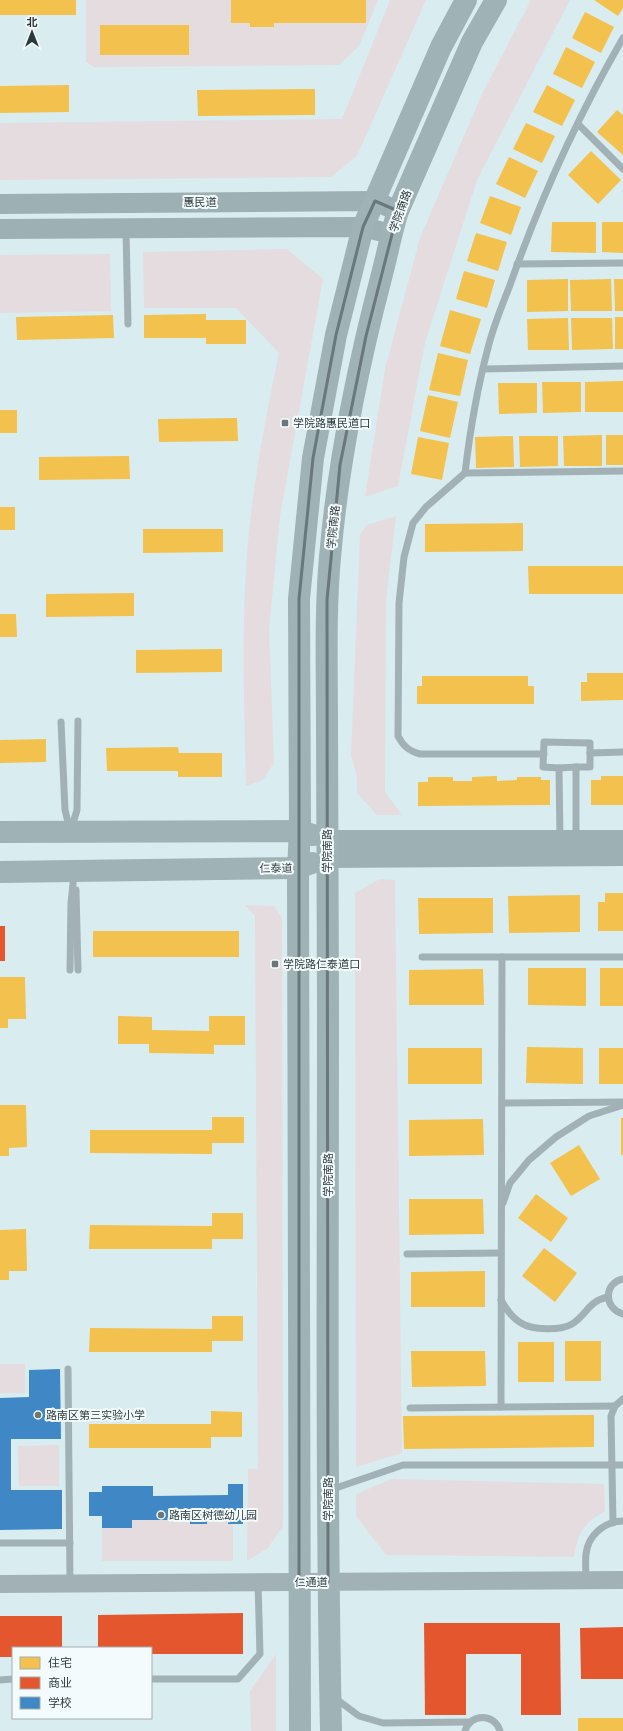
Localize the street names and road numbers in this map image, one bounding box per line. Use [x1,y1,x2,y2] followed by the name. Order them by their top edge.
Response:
[386,188,414,234] street label: 学院南路
[184,195,217,209] street label: 惠民道
[324,504,342,550] street label: 学院南路
[320,829,334,873] street label: 学院南路
[259,861,293,875] street label: 仁泰道
[321,1153,335,1197] street label: 学院南路
[321,1477,335,1521] street label: 学院南路
[295,1575,328,1589] street label: 仁通道

